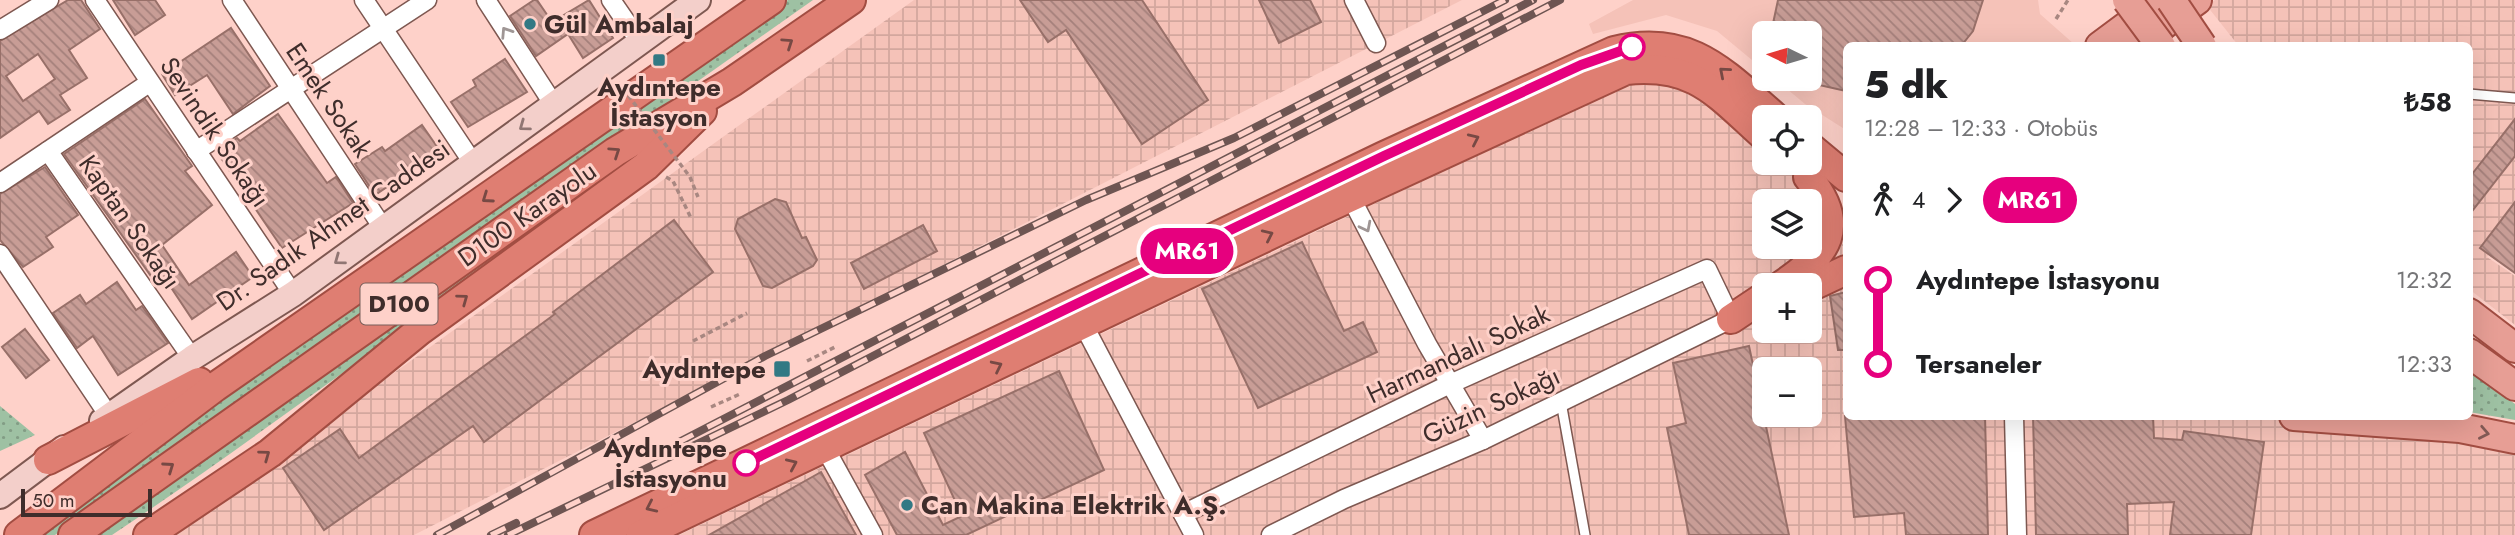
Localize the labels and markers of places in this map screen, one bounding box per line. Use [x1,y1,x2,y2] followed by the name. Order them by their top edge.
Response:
[544,5,694,43] place label: Gül Ambalaj
[522,16,538,32] marker: Gül Ambalaj
[1619,34,1645,60] unlabelled marker
[651,52,667,68] marker: Aydıntepe İstasyon
[596,68,721,136] place label: Aydıntepe İstasyon
[641,350,766,388] place label: Aydıntepe
[772,359,792,379] marker: Aydıntepe
[602,429,727,497] place label: Aydıntepe İstasyonu
[733,450,759,476] marker: Aydıntepe İstasyonu
[921,486,1227,524] place label: Can Makina Elektrik A.Ş.
[899,497,915,513] marker: Can Makina Elektrik A.Ş.

